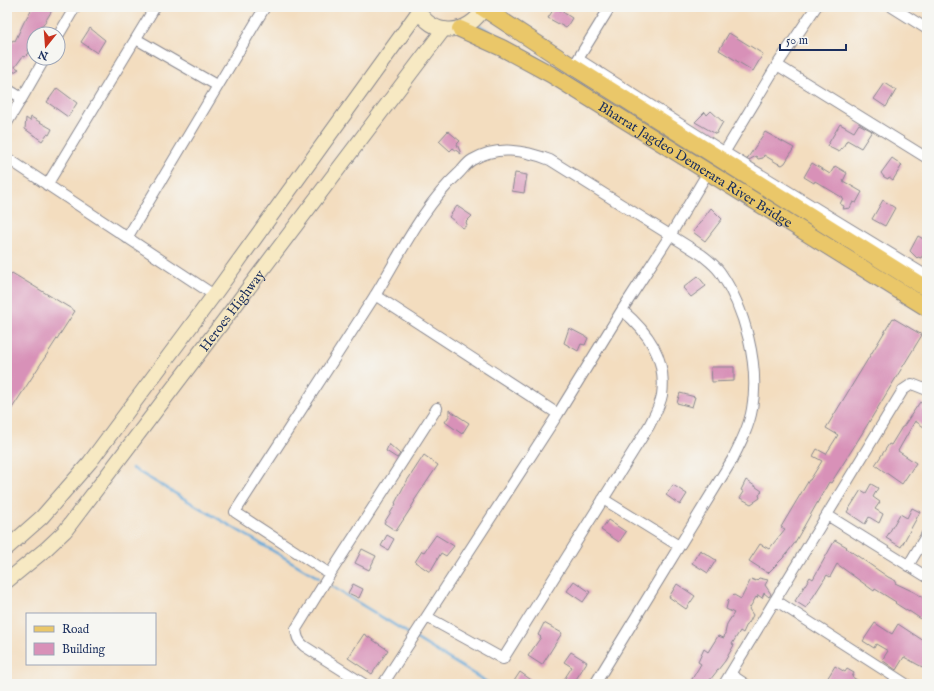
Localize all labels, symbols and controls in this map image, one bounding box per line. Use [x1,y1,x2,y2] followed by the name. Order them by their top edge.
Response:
[26,26,66,66] north arrow
[780,26,846,52] scale bar
[786,33,808,48] text: 50 m
[36,46,51,63] text: N
[595,98,796,233] street label: Bharrat Jagdeo Demerara River Bridge
[196,266,269,356] street label: Heroes Highway
[26,613,156,665] legend
[62,622,90,637] text: Road
[62,642,106,657] text: Building

